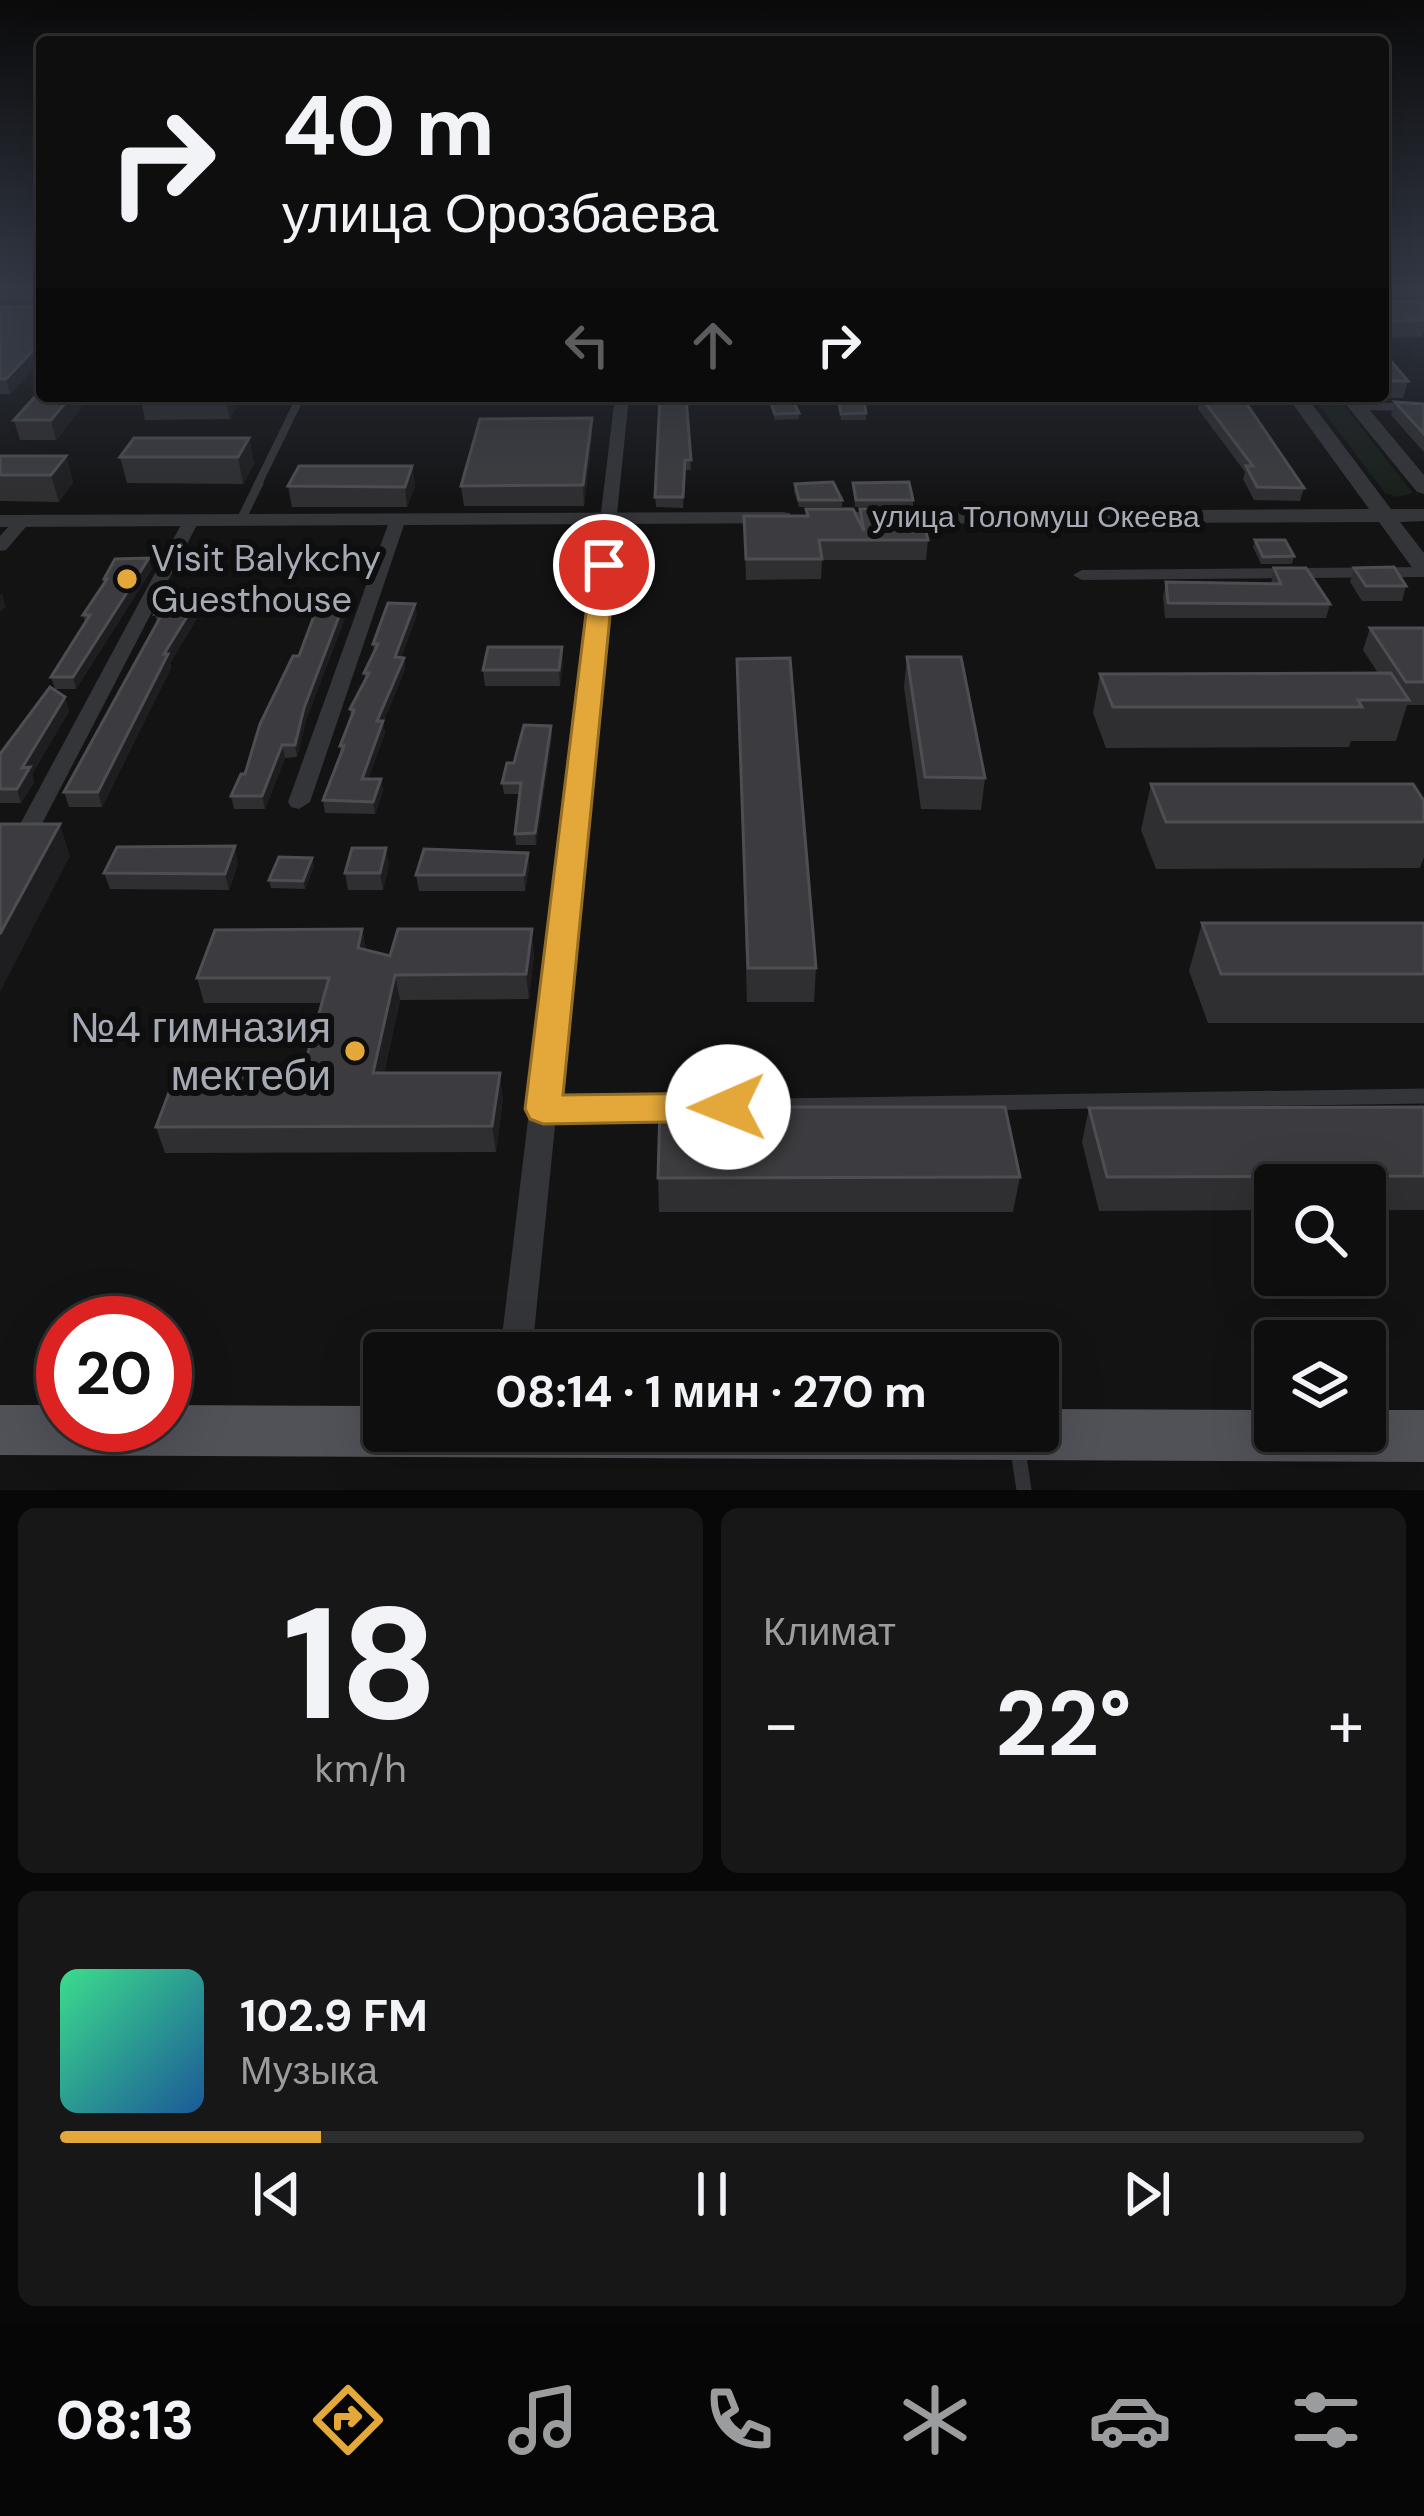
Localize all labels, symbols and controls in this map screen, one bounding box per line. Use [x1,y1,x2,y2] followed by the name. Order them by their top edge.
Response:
[282,72,495,181] text: 40 m
[84,84,240,240] icon: right
[282,178,718,249] text: улица Орозбаева
[554,312,620,378] icon: left
[680,312,746,378] icon: ahead
[806,312,872,378] icon: right
[872,497,1200,536] street label: улица Толомуш Океева
[553,514,655,616] pin
[571,532,637,598] icon: arrive
[151,535,381,623] place label: Visit Balykchy Guesthouse
[114,566,140,592] marker: Visit Balykchy Guesthouse
[70,1000,331,1103] place label: №4 гимназия мектеби
[342,1038,368,1064] marker: №4 гимназия мектеби
[665,1044,791,1170] position arrow
[1254,1164,1386,1452] map controls
[1254,1164,1386,1296] button: search
[36,1296,192,1452] speed limit sign: 20
[1254,1320,1386,1452] button: layers
[495,1362,927,1421] text: 08:14 · 1 мин · 270 m
[283,1563,438,1766] text: 18
[763,1606,896,1657] text: Климат
[995,1666,1132,1783] text: 22°
[763,1682,799,1767] text: −
[1328,1682,1364,1767] text: +
[314,1743,407,1794] text: km/h
[240,1986,428,2045] text: 102.9 FM
[240,2045,378,2096] text: Музыка
[244,2161,310,2227] icon: previous
[679,2161,745,2227] icon: pause
[1114,2161,1180,2227] icon: next
[306,2378,390,2462] icon: directions
[501,2378,585,2462] icon: music
[697,2378,781,2462] icon: phone
[893,2378,977,2462] icon: climate
[1088,2378,1172,2462] icon: car
[1284,2378,1368,2462] icon: filters
[56,2385,194,2456] text: 08:13

